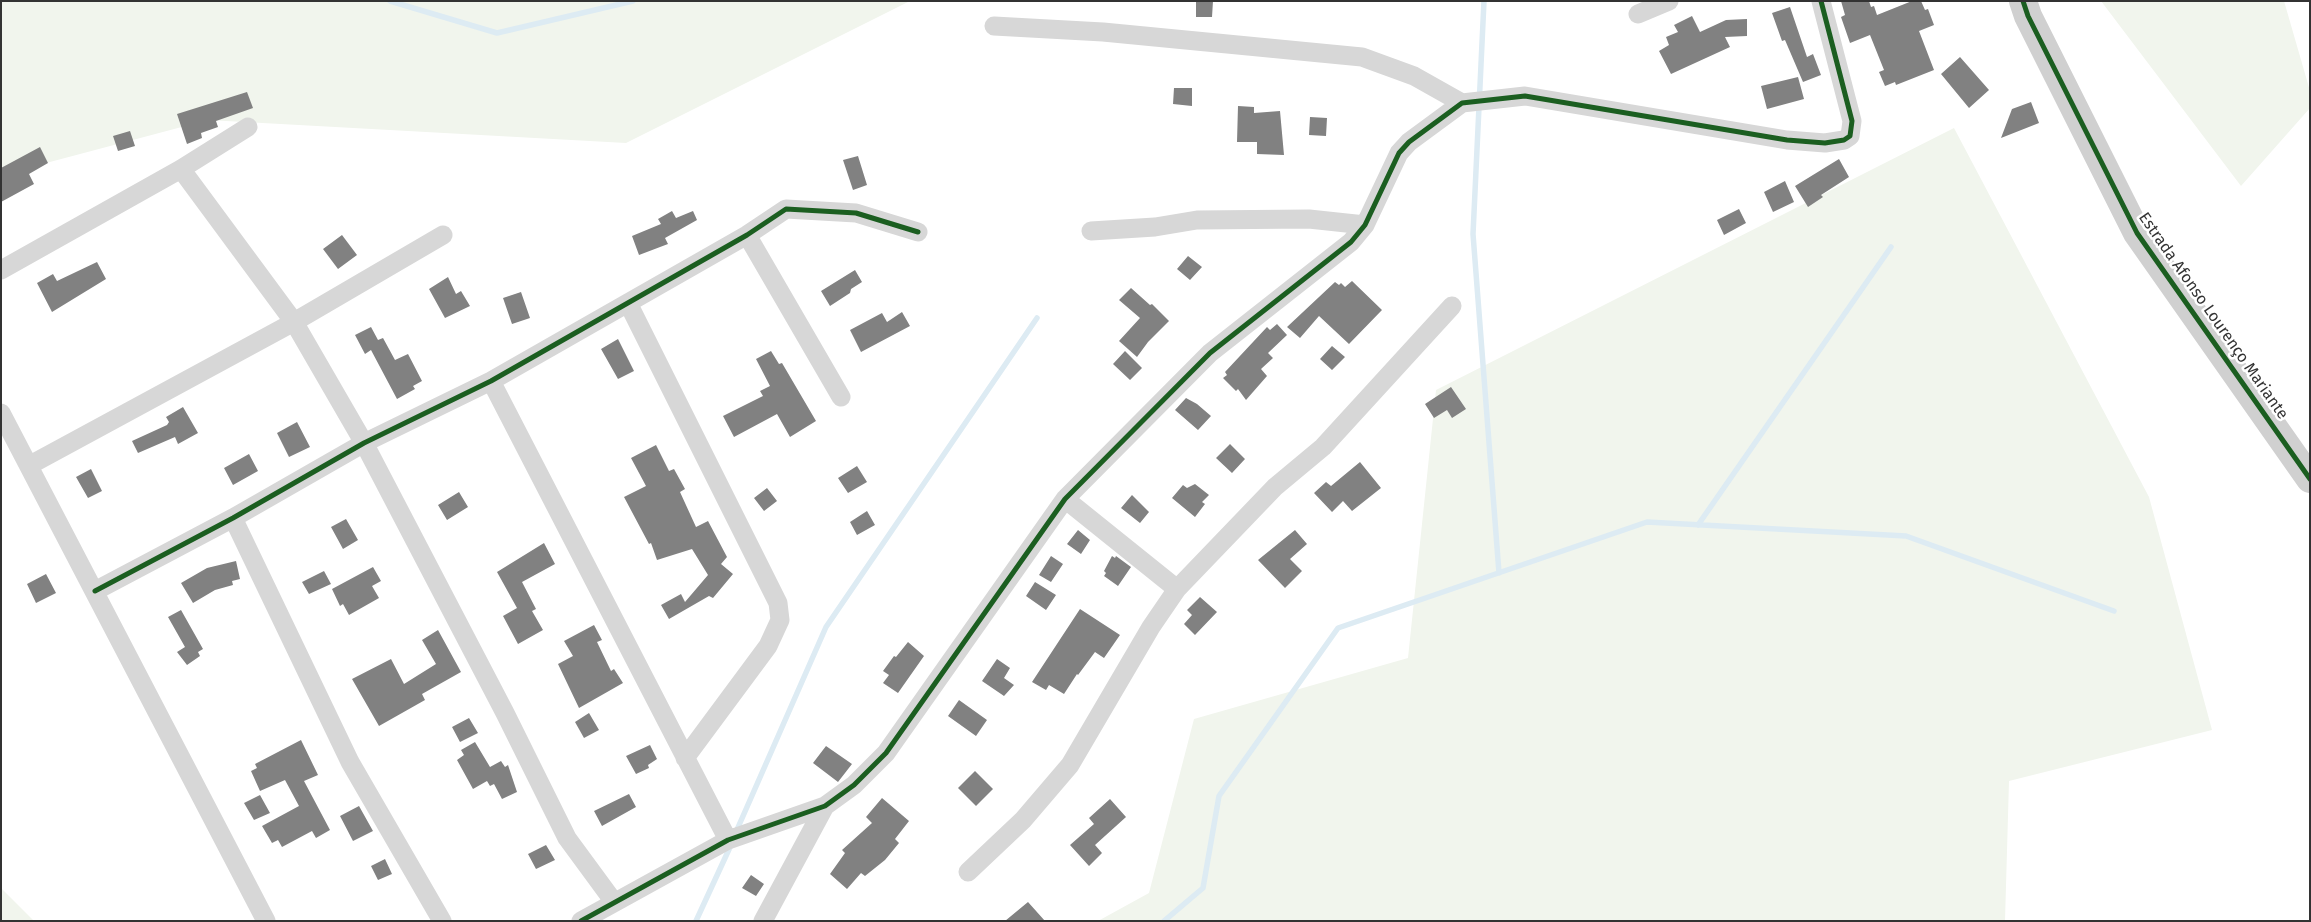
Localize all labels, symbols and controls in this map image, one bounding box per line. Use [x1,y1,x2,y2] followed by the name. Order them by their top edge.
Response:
[2134,209,2292,423] street label: Estrada Afonso Lourenço Mariante

